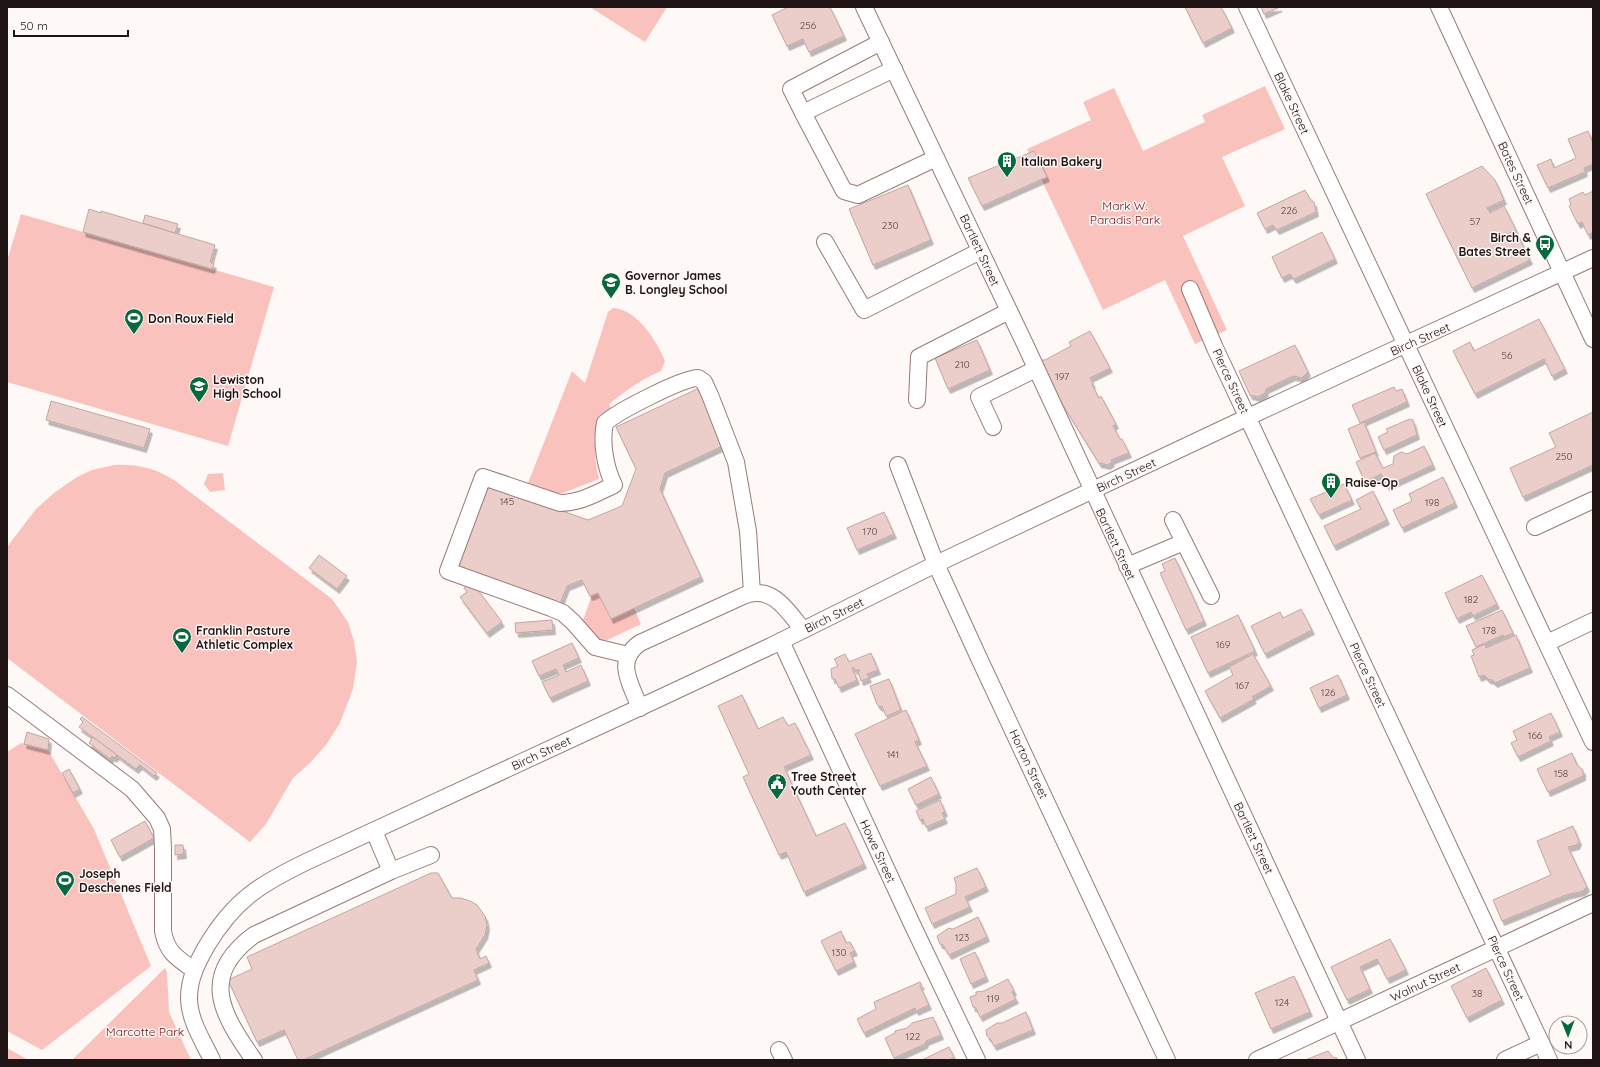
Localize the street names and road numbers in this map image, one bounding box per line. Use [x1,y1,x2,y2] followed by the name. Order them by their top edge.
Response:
[1271,70,1313,136] street label: Blake Street
[1495,139,1537,207] street label: Bates Street
[957,212,1003,288] street label: Bartlett Street
[1388,319,1452,359] street label: Birch Street
[1209,346,1253,416] street label: Pierce Street
[1409,363,1451,429] street label: Blake Street
[1094,455,1158,495] street label: Birch Street
[1093,506,1139,582] street label: Bartlett Street
[802,594,866,636] street label: Birch Street
[1346,640,1390,710] street label: Pierce Street
[1006,727,1052,801] street label: Horton Street
[509,733,573,773] street label: Birch Street
[1231,800,1277,876] street label: Bartlett Street
[857,817,899,885] street label: Howe Street
[1484,933,1528,1003] street label: Pierce Street
[1388,959,1462,1005] street label: Walnut Street

